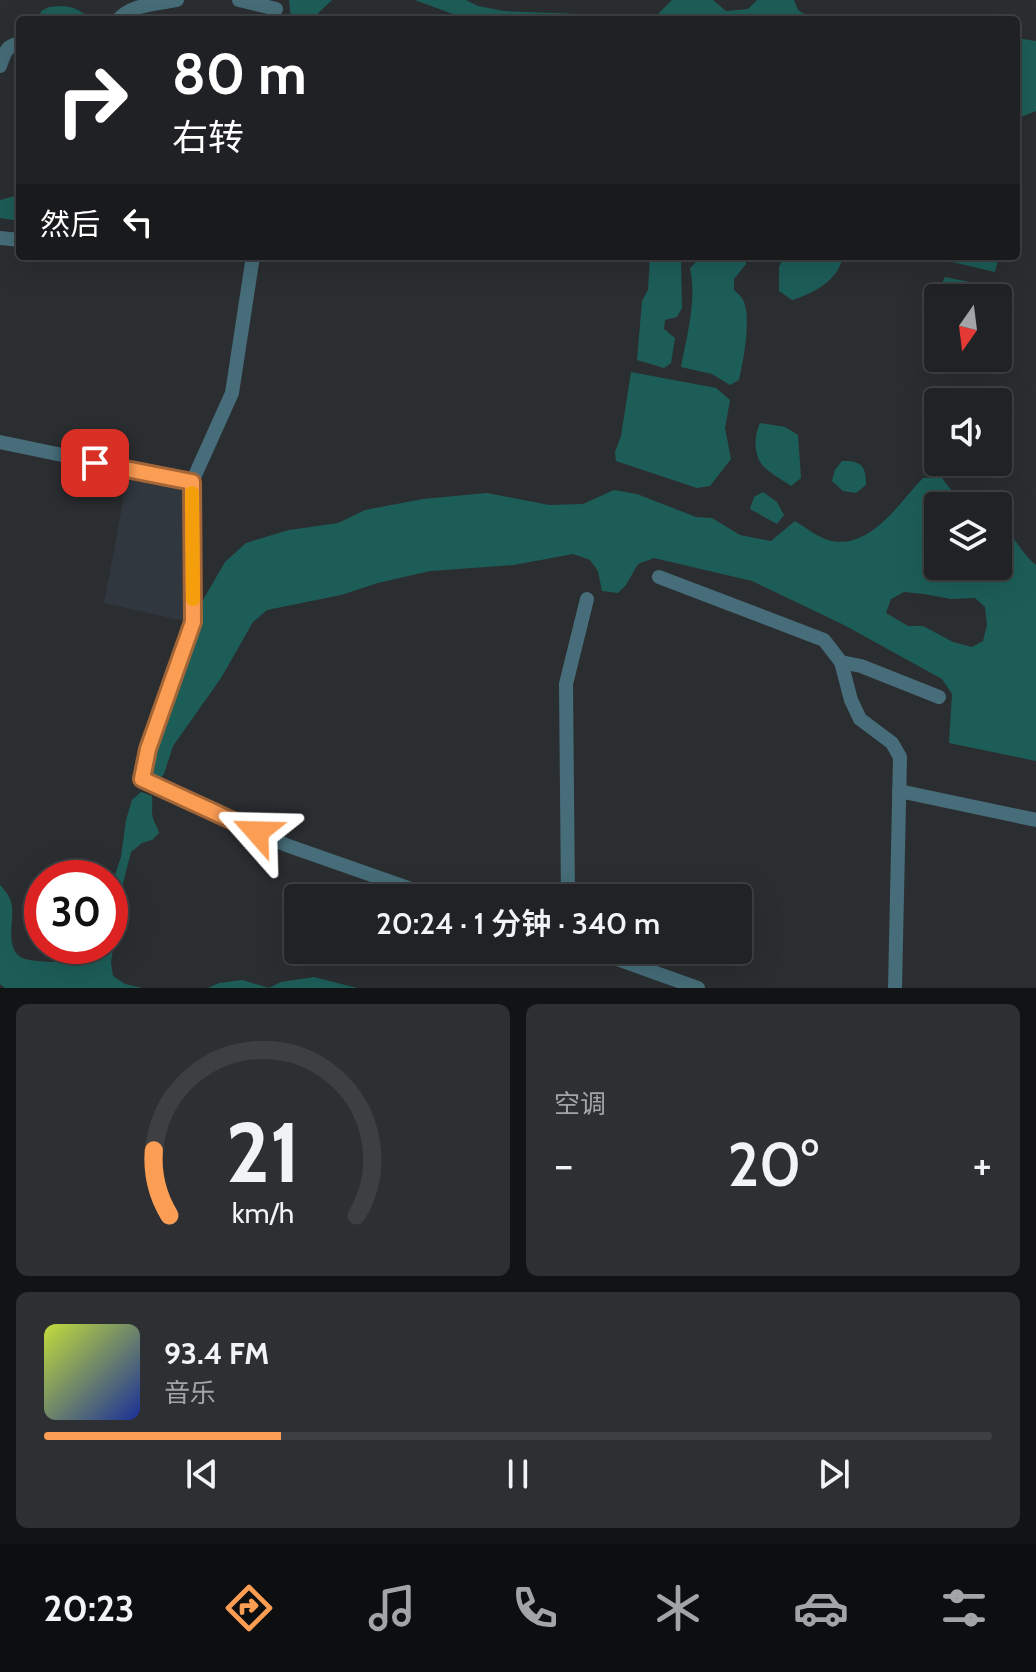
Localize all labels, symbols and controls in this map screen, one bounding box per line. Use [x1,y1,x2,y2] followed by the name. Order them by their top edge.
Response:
[172,40,307,108] text: 80 m
[40,48,144,152] icon: right
[172,115,244,159] text: 右转
[116,200,160,244] icon: left
[40,206,100,243] text: 然后
[924,284,1012,372] north arrow
[924,284,1012,580] map controls
[924,388,1012,476] button: sound
[61,429,129,497] pin
[73,441,117,485] icon: arrive
[924,492,1012,580] button: layers
[215,790,299,874] position arrow
[24,860,128,964] speed limit sign: 30
[376,905,660,942] text: 20:24 · 1 分钟 · 340 m
[554,1088,606,1120] text: 空调
[226,1102,300,1203] text: 21
[727,1128,819,1201] text: 20°
[554,1138,573,1191] text: −
[973,1138,992,1191] text: +
[232,1195,294,1230] text: km/h
[164,1335,269,1372] text: 93.4 FM
[164,1377,216,1409] text: 音乐
[180,1452,224,1496] icon: previous
[496,1452,540,1496] icon: pause
[812,1452,856,1496] icon: next
[221,1580,277,1636] icon: directions
[364,1580,420,1636] icon: music
[507,1580,563,1636] icon: phone
[650,1580,706,1636] icon: climate
[793,1580,849,1636] icon: car
[936,1580,992,1636] icon: filters
[44,1586,134,1630] text: 20:23

